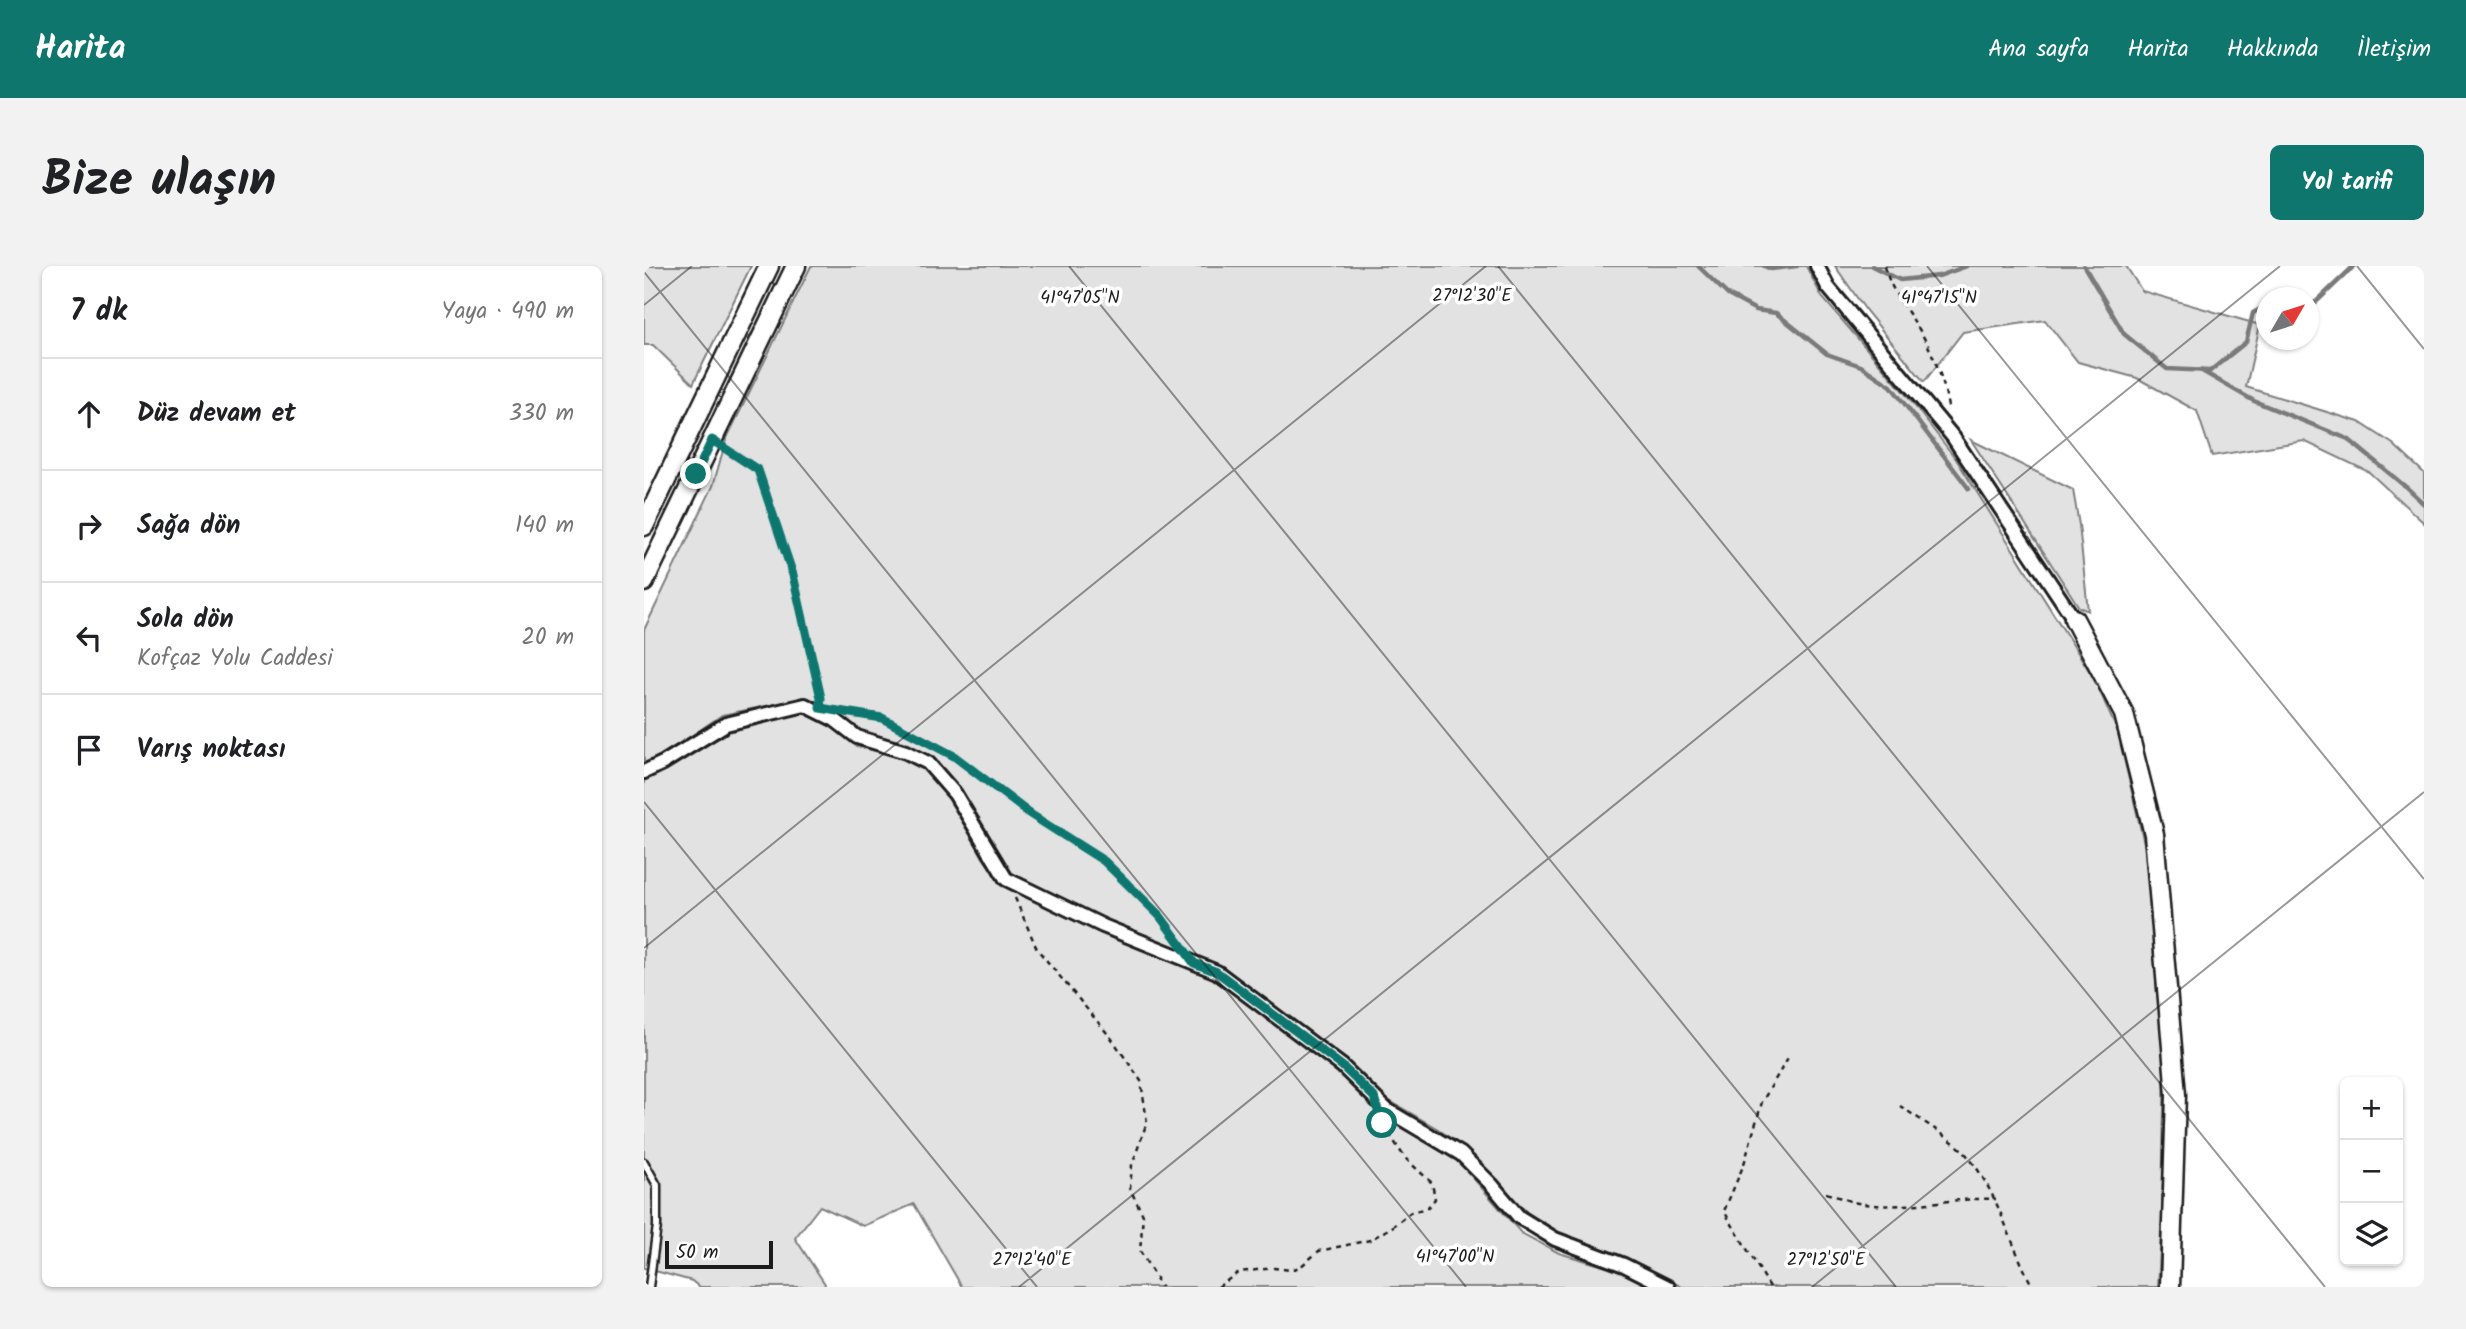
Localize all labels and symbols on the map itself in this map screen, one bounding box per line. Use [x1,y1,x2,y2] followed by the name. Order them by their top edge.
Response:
[1432,282,1512,311] text: 27°12'30"E
[1040,284,1120,313] text: 41°47'05"N
[1901,284,1977,313] text: 41°47'15"N
[2256,287,2319,350] north arrow
[680,458,711,489] route end
[1366,1107,1397,1138] route start
[665,1238,774,1270] scale bar
[1416,1243,1494,1272] text: 41°47'00"N
[993,1246,1072,1275] text: 27°12'40"E
[1787,1246,1866,1275] text: 27°12'50"E

